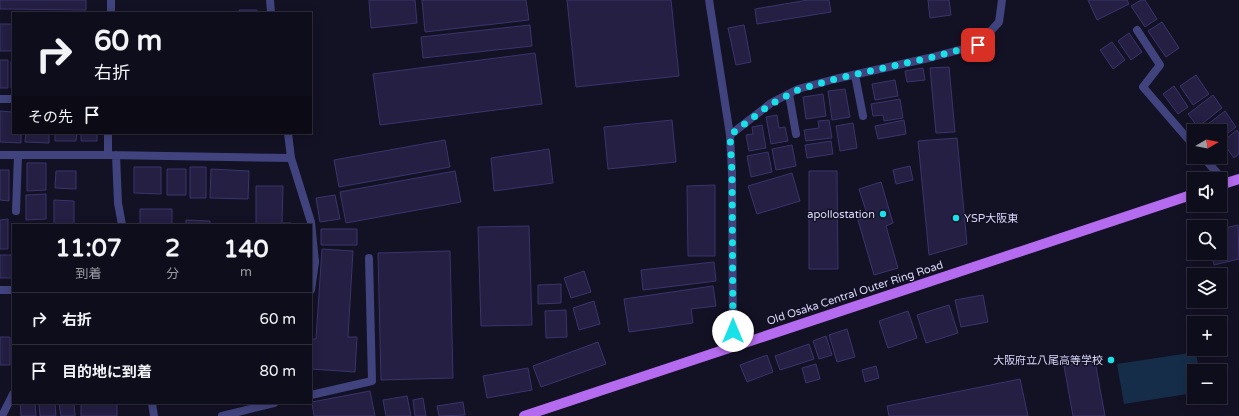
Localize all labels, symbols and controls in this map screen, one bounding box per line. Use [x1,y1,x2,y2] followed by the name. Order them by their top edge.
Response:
[94,24,162,58] text: 60 m
[28,28,80,80] icon: right
[961,28,995,62] pin
[967,34,989,56] icon: arrive
[94,62,130,84] text: 右折
[81,104,103,126] icon: arrive
[28,108,73,126] text: その先
[1187,124,1227,164] north arrow
[1187,124,1227,404] map controls
[1187,172,1227,212] button: sound
[807,208,875,221] place label: apollostation
[878,209,888,219] marker: apollostation
[964,212,1018,225] place label: YSP大阪東
[951,213,961,223] marker: YSP大阪東
[1187,220,1227,260] button: search
[55,234,122,263] text: 11:07
[165,234,180,263] text: 2
[223,235,269,264] text: 140
[765,258,945,328] street label: Old Osaka Central Outer Ring Road
[240,264,252,280] text: m
[76,266,102,282] text: 到着
[166,266,179,282] text: 分
[1187,268,1227,308] button: layers
[28,308,50,330] icon: right
[259,310,296,328] text: 60 m
[712,310,754,352] position arrow
[62,311,92,329] text: 右折
[1187,316,1227,356] button: +
[993,354,1103,367] place label: 大阪府立八尾高等学校
[1106,355,1116,365] marker: 大阪府立八尾高等学校
[28,360,50,382] icon: arrive
[259,362,296,380] text: 80 m
[62,363,152,381] text: 目的地に到着
[1187,364,1227,404] button: −

